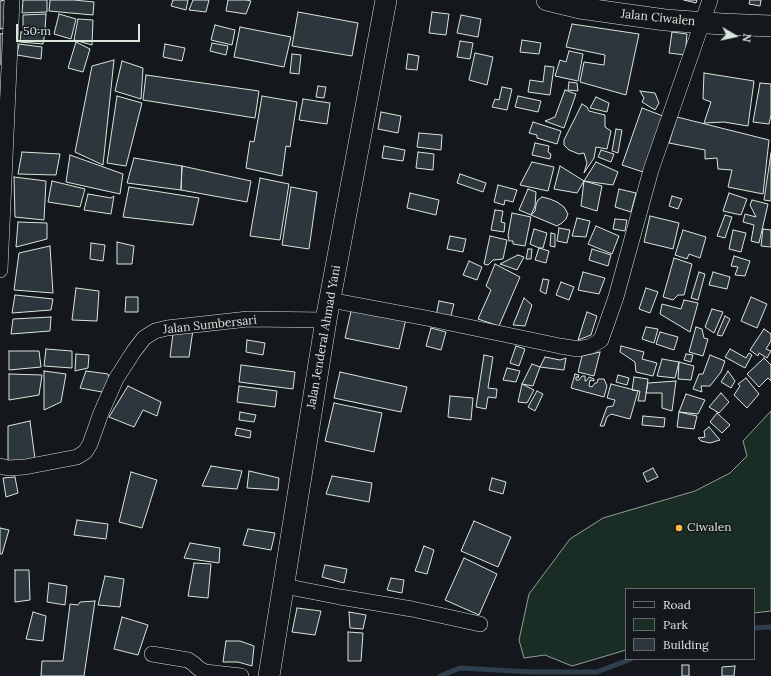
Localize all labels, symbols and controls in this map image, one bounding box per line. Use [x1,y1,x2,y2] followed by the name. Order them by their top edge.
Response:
[620,7,696,29] street label: Jalan Ciwalen
[18,16,142,42] scale bar
[715,16,755,56] north arrow
[23,23,51,38] text: 50 m
[739,33,754,43] text: N
[304,264,344,410] street label: Jalan Jenderal Ahmad Yani
[163,313,257,337] street label: Jalan Sumbersari
[687,521,731,535] place label: Ciwalen
[674,523,684,533] marker: Ciwalen
[625,588,755,660] legend
[663,597,691,612] text: Road
[663,617,688,632] text: Park
[663,637,709,652] text: Building

